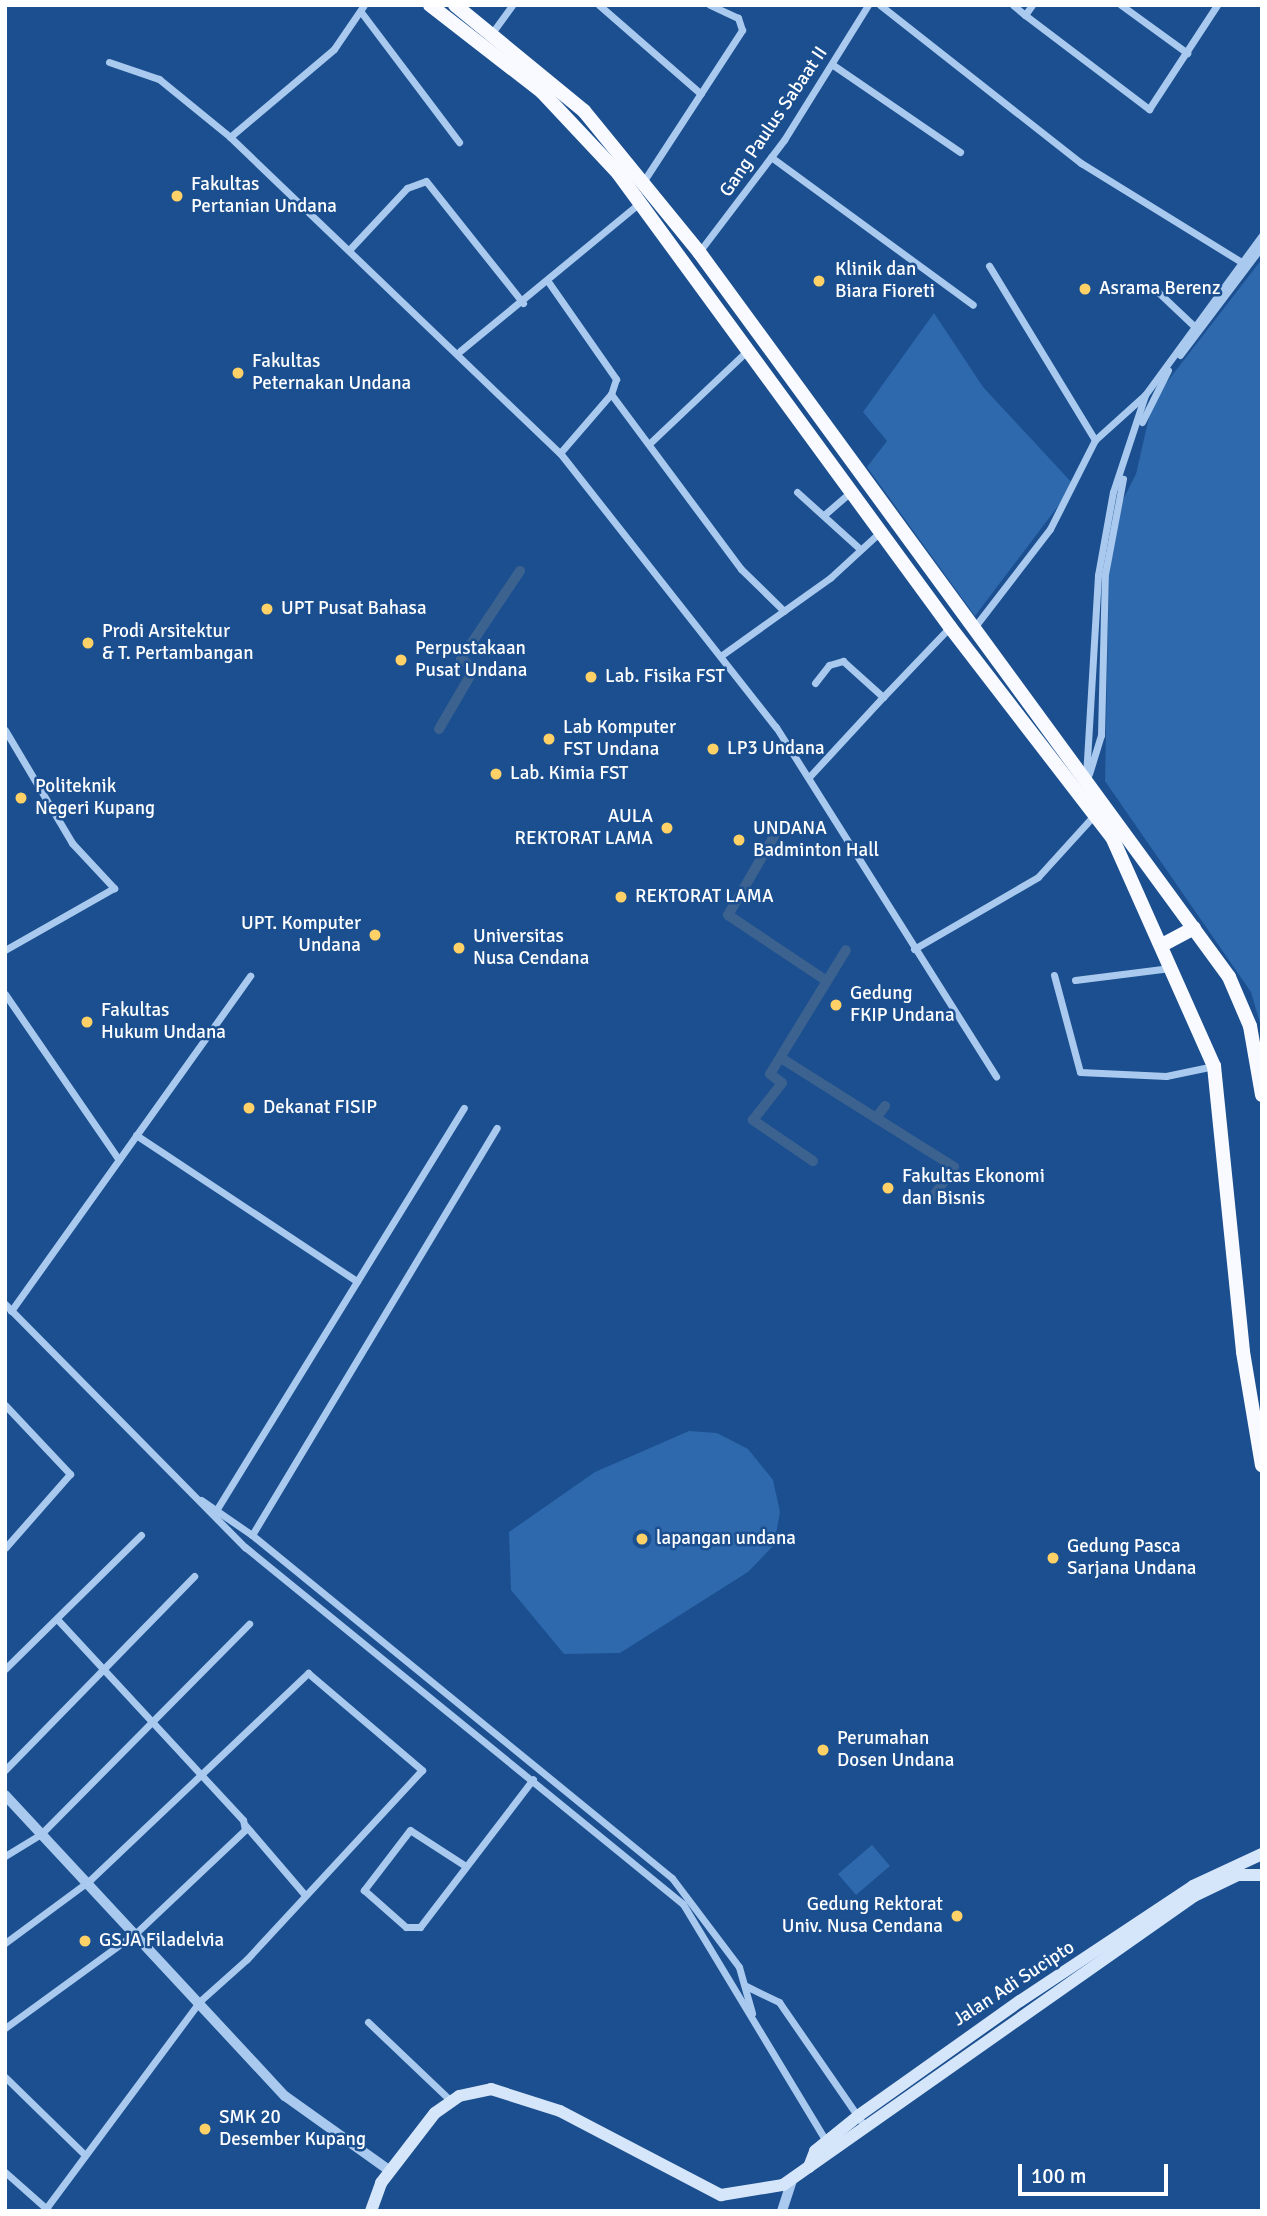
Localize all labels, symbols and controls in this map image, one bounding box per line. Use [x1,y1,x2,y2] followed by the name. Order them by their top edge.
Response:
[715,43,833,201] street label: Gang Paulus Sabaat II
[191,174,337,218] place label: Fakultas Pertanian Undana
[169,188,185,204] marker: Fakultas Pertanian Undana
[835,259,935,303] place label: Klinik dan Biara Fioreti
[809,271,829,291] marker: Klinik dan Biara Fioreti
[1099,278,1220,300] place label: Asrama Berenz
[1077,281,1093,297] marker: Asrama Berenz
[252,351,411,395] place label: Fakultas Peternakan Undana
[230,365,246,381] marker: Fakultas Peternakan Undana
[281,598,427,620] place label: UPT Pusat Bahasa
[259,601,275,617] marker: UPT Pusat Bahasa
[102,621,254,665] place label: Prodi Arsitektur & T. Pertambangan
[80,635,96,651] marker: Prodi Arsitektur & T. Pertambangan
[415,638,527,682] place label: Perpustakaan Pusat Undana
[393,652,409,668] marker: Perpustakaan Pusat Undana
[605,666,725,688] place label: Lab. Fisika FST
[583,669,599,685] marker: Lab. Fisika FST
[563,717,676,761] place label: Lab Komputer FST Undana
[541,731,557,747] marker: Lab Komputer FST Undana
[727,738,825,760] place label: LP3 Undana
[705,741,721,757] marker: LP3 Undana
[510,763,628,785] place label: Lab. Kimia FST
[488,766,504,782] marker: Lab. Kimia FST
[35,776,155,820] place label: Politeknik Negeri Kupang
[13,790,29,806] marker: Politeknik Negeri Kupang
[514,806,653,850] place label: AULA REKTORAT LAMA
[753,818,879,862] place label: UNDANA Badminton Hall
[659,820,675,836] marker: AULA REKTORAT LAMA
[731,832,747,848] marker: UNDANA Badminton Hall
[635,886,774,908] place label: REKTORAT LAMA
[613,889,629,905] marker: REKTORAT LAMA
[241,913,361,957] place label: UPT. Komputer Undana
[473,926,589,970] place label: Universitas Nusa Cendana
[367,927,383,943] marker: UPT. Komputer Undana
[451,940,467,956] marker: Universitas Nusa Cendana
[850,983,955,1027] place label: Gedung FKIP Undana
[828,997,844,1013] marker: Gedung FKIP Undana
[101,1000,226,1044] place label: Fakultas Hukum Undana
[79,1014,95,1030] marker: Fakultas Hukum Undana
[263,1097,377,1119] place label: Dekanat FISIP
[241,1100,257,1116] marker: Dekanat FISIP
[902,1166,1045,1210] place label: Fakultas Ekonomi dan Bisnis
[880,1180,896,1196] marker: Fakultas Ekonomi dan Bisnis
[656,1528,796,1550] place label: lapangan undana
[634,1531,650,1547] marker: lapangan undana
[1067,1536,1196,1580] place label: Gedung Pasca Sarjana Undana
[1045,1550,1061,1566] marker: Gedung Pasca Sarjana Undana
[837,1728,954,1772] place label: Perumahan Dosen Undana
[815,1742,831,1758] marker: Perumahan Dosen Undana
[782,1894,943,1938] place label: Gedung Rektorat Univ. Nusa Cendana
[949,1908,965,1924] marker: Gedung Rektorat Univ. Nusa Cendana
[99,1930,224,1952] place label: GSJA Filadelvia
[77,1933,93,1949] marker: GSJA Filadelvia
[949,1936,1079,2032] street label: Jalan Adi Sucipto
[219,2107,366,2151] place label: SMK 20 Desember Kupang
[197,2121,213,2137] marker: SMK 20 Desember Kupang
[1022,2150,1172,2194] scale bar
[1031,2163,1086,2189] text: 100 m

